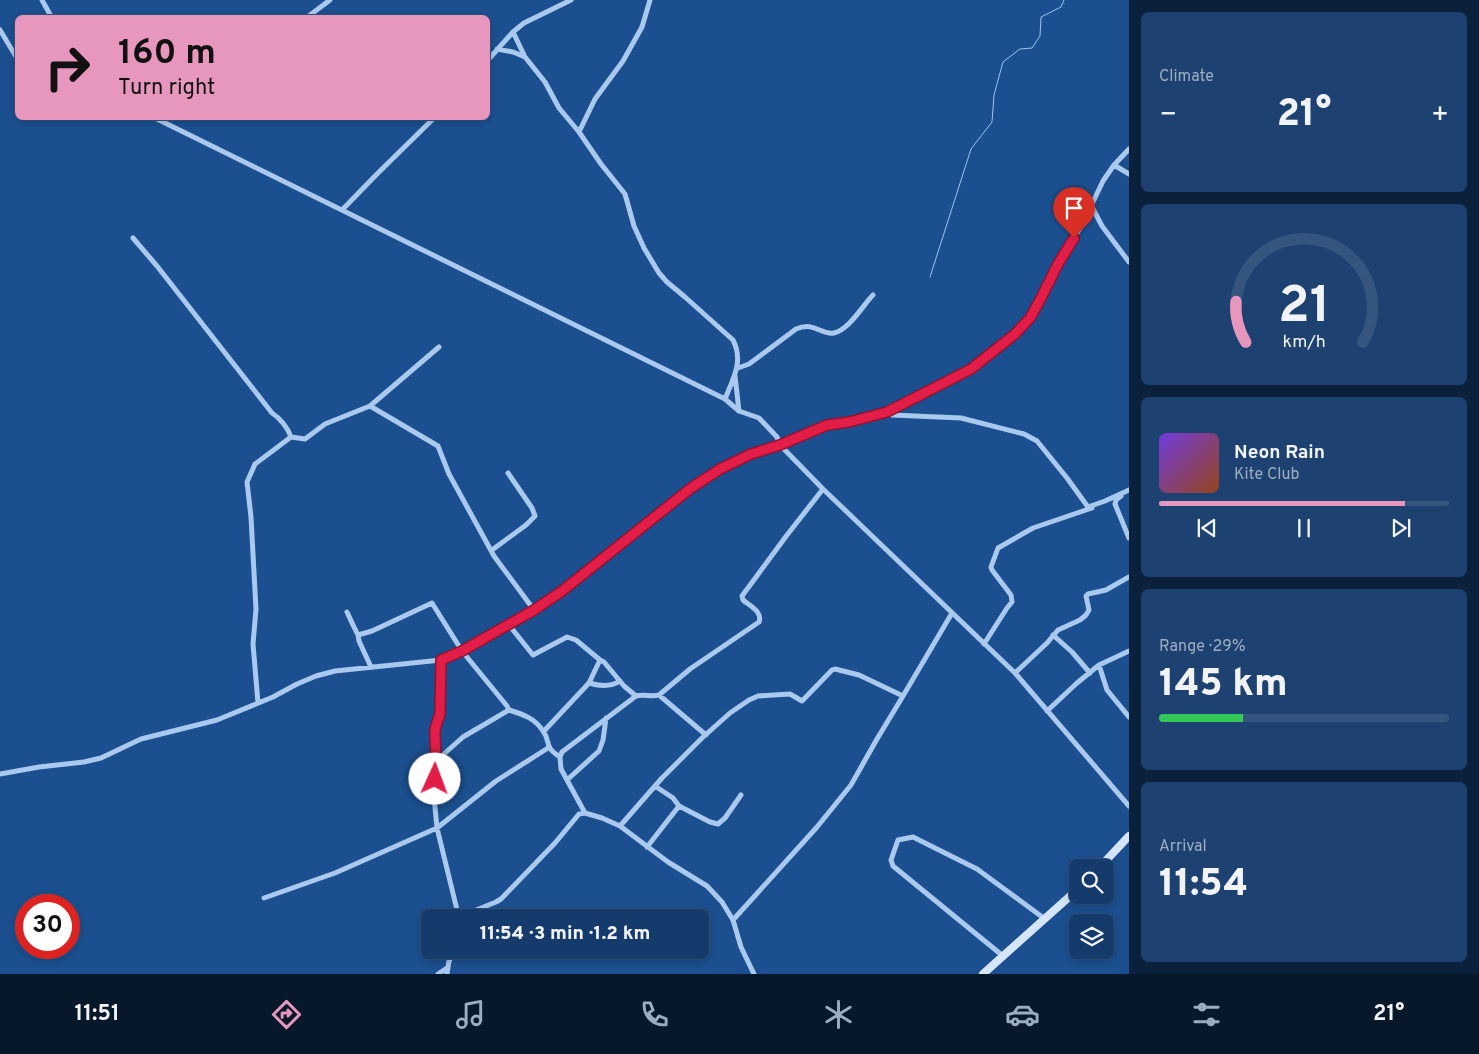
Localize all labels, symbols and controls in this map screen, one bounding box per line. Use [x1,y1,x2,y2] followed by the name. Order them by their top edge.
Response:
[118,32,216,76] text: 160 m
[35,35,100,100] icon: right
[1159,67,1214,87] text: Climate
[118,75,215,102] text: Turn right
[1277,91,1331,140] text: 21°
[1159,98,1177,134] text: −
[1431,98,1449,134] text: +
[1053,187,1095,238] pin
[1060,194,1088,222] icon: arrive
[1278,275,1330,341] text: 21
[1282,331,1326,354] text: km/h
[1234,441,1325,465] text: Neon Rain
[1234,465,1299,485] text: Kite Club
[1193,514,1221,542] icon: previous
[1290,514,1318,542] icon: pause
[1387,514,1415,542] icon: next
[1159,637,1246,657] text: Range · 29%
[1159,661,1288,710] text: 145 km
[408,752,460,804] position arrow
[1159,837,1207,857] text: Arrival
[1069,859,1114,959] map controls
[1069,859,1114,904] button: search
[1159,861,1248,910] text: 11:54
[15,894,80,959] speed limit sign: 30
[1069,914,1114,959] button: layers
[480,922,650,946] text: 11:54 · 3 min · 1.2 km
[269,997,304,1032] icon: directions
[453,997,488,1032] icon: music
[637,997,672,1032] icon: phone
[821,997,856,1032] icon: climate
[1005,997,1040,1032] icon: car
[1189,997,1224,1032] icon: filters
[75,1001,120,1028] text: 11:51
[1373,1001,1404,1028] text: 21°

